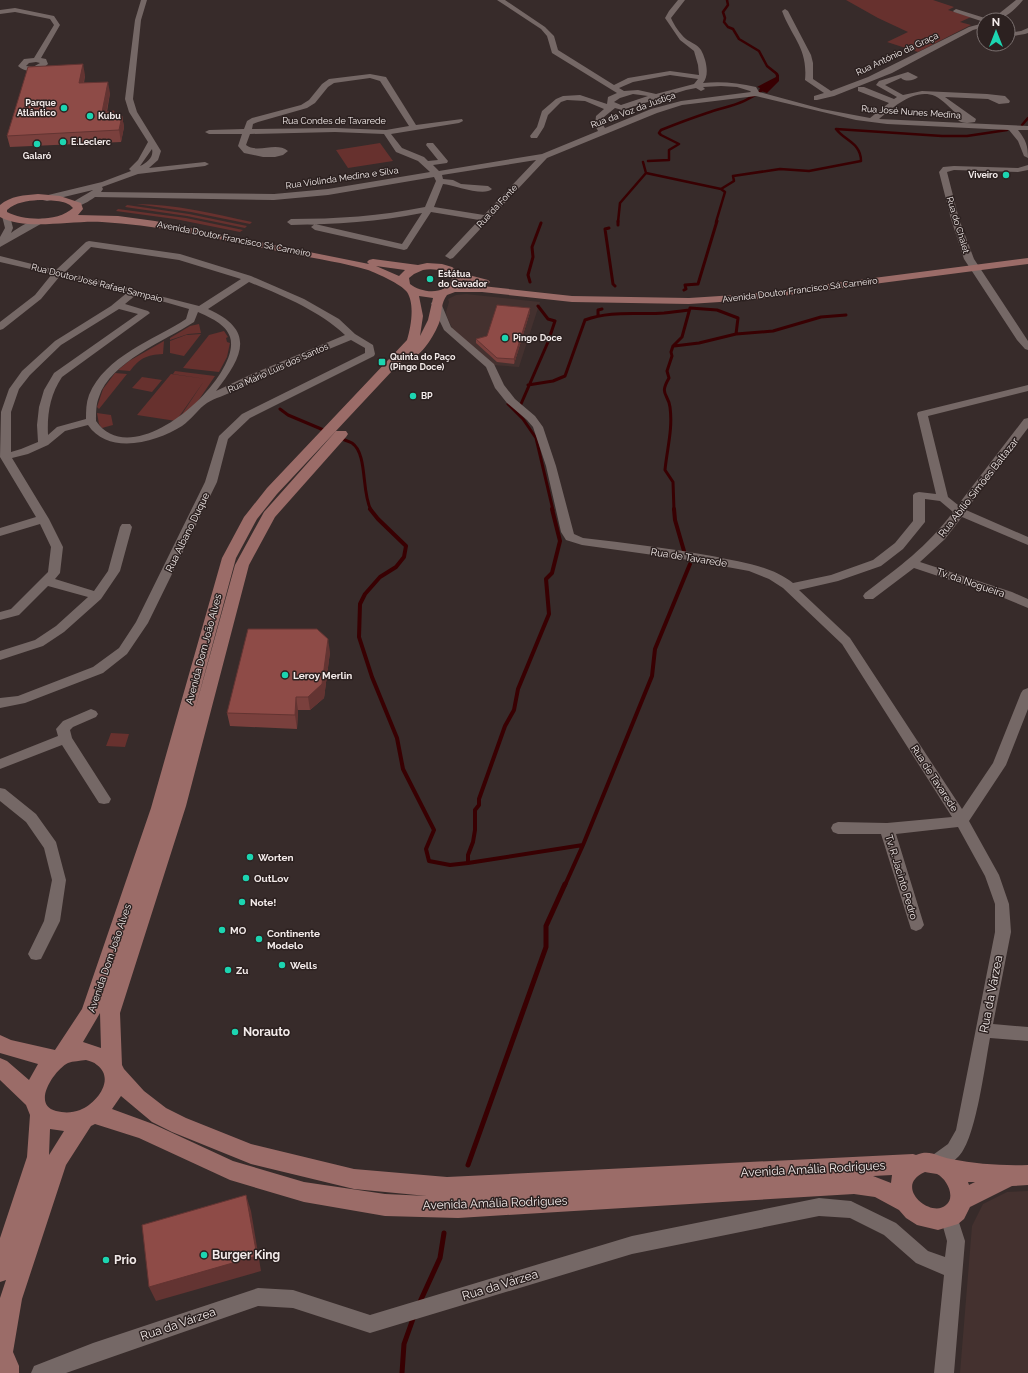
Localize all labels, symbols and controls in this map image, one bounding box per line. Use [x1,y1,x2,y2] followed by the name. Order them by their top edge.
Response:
[976,12,1016,52] north arrow
[992,16,1000,29] text: N
[854,30,940,77] street label: Rua António da Graça
[589,90,677,130] street label: Rua da Voz da Justiça
[17,98,57,118] place label: Parque Atlântico
[59,103,69,113] marker: Parque Atlântico
[861,104,961,120] street label: Rua José Nunes Medina
[85,111,95,121] marker: Kubu
[98,111,121,121] place label: Kubu
[282,116,387,126] street label: Rua Condes de Tavarede
[58,137,68,147] marker: E.Leclerc
[71,137,111,147] place label: E.Leclerc
[32,139,42,149] marker: Galaró
[23,151,52,161] place label: Galaró
[285,165,399,191] street label: Rua Violinda Medina e Silva
[968,170,999,180] place label: Viveiro
[1001,170,1011,180] marker: Viveiro
[475,182,520,229] street label: Rua da Fonte
[945,195,971,255] street label: Rua do Chalet
[156,219,312,259] street label: Avenida Doutor Francisco Sá Carneiro
[30,262,164,304] street label: Rua Doutor José Rafael Sampaio
[438,269,488,289] place label: Estátua do Cavador
[425,274,435,284] marker: Estátua do Cavador
[722,276,878,304] street label: Avenida Doutor Francisco Sá Carneiro
[500,333,510,343] marker: Pingo Doce
[513,333,563,343] place label: Pingo Doce
[226,341,330,395] street label: Rua Mário Luís dos Santos
[390,352,456,372] place label: Quinta do Paço (Pingo Doce)
[377,357,387,367] marker: Quinta do Paço (Pingo Doce)
[408,391,418,401] marker: BP
[421,391,433,401] place label: BP
[936,435,1021,539] street label: Rua Abílio Simões Baltazar
[164,491,211,574] street label: Rua Albano Duque
[650,546,728,569] street label: Rua de Tavarede
[935,566,1006,599] street label: Tv. da Nogueira
[183,593,224,705] street label: Avenida Dom João Alves
[280,670,290,680] marker: Leroy Merlin
[293,670,352,681] place label: Leroy Merlin
[909,743,960,814] street label: Rua de Tavarede
[883,833,920,921] street label: Tv. R. Jacinto Pedro
[245,852,255,862] marker: Worten
[258,852,294,863] place label: Worten
[241,873,251,883] marker: OutLov
[254,873,289,884] place label: OutLov
[237,897,247,907] marker: Note!
[250,897,276,908] place label: Note!
[86,902,133,1014] street label: Avenida Dom João Alves
[217,925,227,935] marker: MO
[230,925,247,936] place label: MO
[267,928,320,951] place label: Continente Modelo
[254,934,264,944] marker: Continente Modelo
[977,954,1005,1034] street label: Rua da Várzea
[277,960,287,970] marker: Wells
[290,960,317,971] place label: Wells
[223,965,233,975] marker: Zu
[236,965,248,976] place label: Zu
[243,1025,290,1039] place label: Norauto
[230,1027,240,1037] marker: Norauto
[740,1158,886,1180] street label: Avenida Amália Rodrigues
[422,1193,568,1213] street label: Avenida Amália Rodrigues
[212,1248,280,1262] place label: Burger King
[199,1250,209,1260] marker: Burger King
[114,1253,136,1267] place label: Prio
[101,1255,111,1265] marker: Prio
[460,1267,540,1303] street label: Rua da Várzea
[138,1305,218,1343] street label: Rua da Várzea

